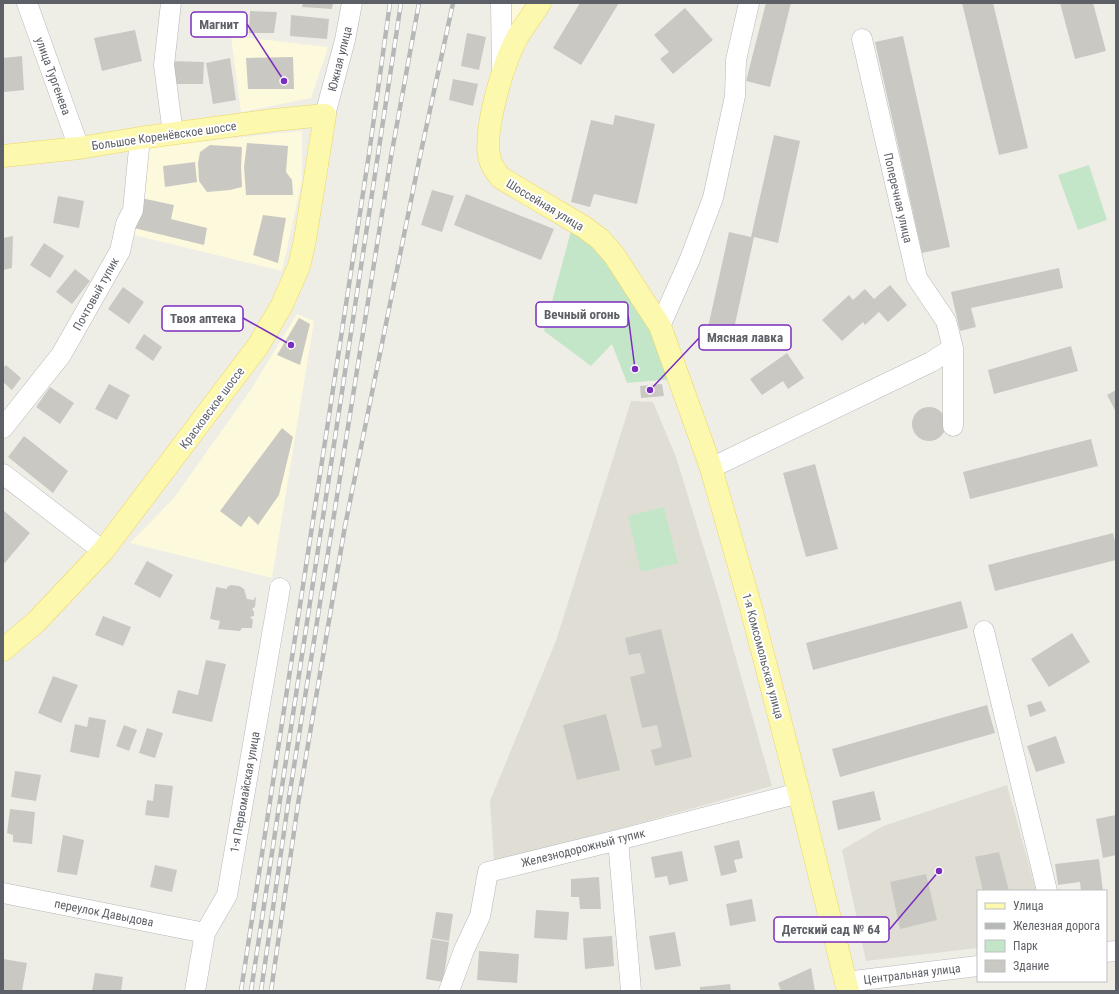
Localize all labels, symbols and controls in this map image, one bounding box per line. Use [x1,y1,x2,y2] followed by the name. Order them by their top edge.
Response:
[191,12,247,37] callout: Магнит
[199,17,239,32] text: Магнит
[325,25,355,93] street label: Южная улица
[32,35,74,117] street label: улица Тургенева
[91,119,238,153] street label: Большое Коренёвское шоссе
[881,152,915,245] street label: Поперечная улица
[504,176,587,234] street label: Шоссейная улица
[70,255,122,333] street label: Почтовый тупик
[536,302,628,327] callout: Вечный огонь
[162,306,243,331] callout: Твоя аптека
[544,307,621,322] text: Вечный огонь
[170,311,236,326] text: Твоя аптека
[699,325,791,350] callout: Мясная лавка
[707,330,783,345] text: Мясная лавка
[177,364,247,451] street label: Красковское шоссе
[739,592,787,721] street label: 1-я Комсомольская улица
[227,730,263,854] street label: 1-я Первомайская улица
[520,826,647,870] street label: Железнодорожный тупик
[977,890,1107,982] legend
[53,897,155,930] street label: переулок Давыдова
[1013,899,1044,913] text: Улица
[774,917,889,942] callout: Детский сад № 64
[1013,919,1100,933] text: Железная дорога
[782,922,881,937] text: Детский сад № 64
[1013,939,1038,953] text: Парк
[1013,959,1050,973] text: Здание
[863,961,961,987] street label: Центральная улица

